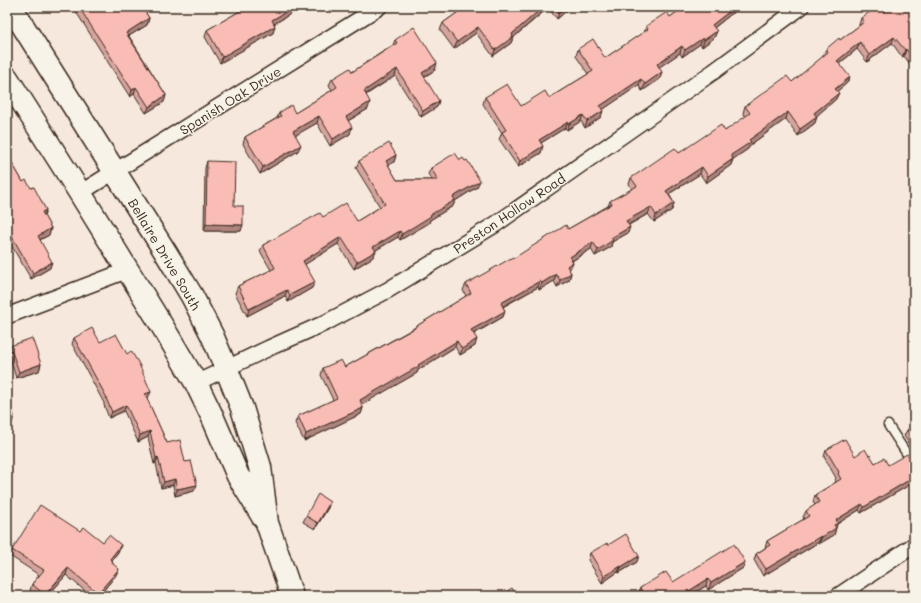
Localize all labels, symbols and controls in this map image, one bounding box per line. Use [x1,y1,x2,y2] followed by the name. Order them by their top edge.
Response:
[176,62,284,138] street label: Spanish Oak Drive
[450,169,568,257] street label: Preston Hollow Road
[125,195,205,313] street label: Bellaire Drive South

